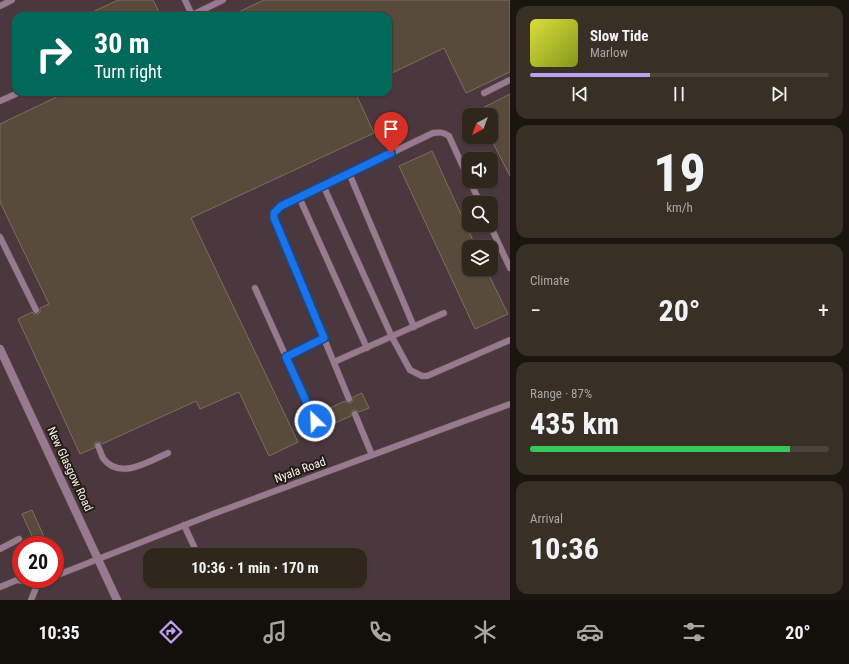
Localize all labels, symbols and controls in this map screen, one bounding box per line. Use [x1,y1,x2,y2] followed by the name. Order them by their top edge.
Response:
[94,27,150,60] text: 30 m
[590,27,648,45] text: Slow Tide
[28,28,80,80] icon: right
[590,45,628,60] text: Marlow
[94,61,162,82] text: Turn right
[569,83,591,105] icon: previous
[668,83,690,105] icon: pause
[768,83,790,105] icon: next
[462,108,498,144] north arrow
[462,108,498,276] map controls
[374,112,408,153] pin
[380,118,402,140] icon: arrive
[653,143,706,204] text: 19
[462,152,498,188] button: sound
[462,196,498,232] button: search
[666,200,693,215] text: km/h
[462,240,498,276] button: layers
[530,273,569,288] text: Climate
[659,293,701,328] text: 20°
[530,298,541,323] text: −
[818,298,829,323] text: +
[530,386,592,401] text: Range · 87%
[294,400,336,442] position arrow
[530,406,619,441] text: 435 km
[44,425,96,513] street label: New Glasgow Road
[272,454,328,486] street label: Nyala Road
[530,511,563,526] text: Arrival
[530,531,599,566] text: 10:36
[12,536,64,588] speed limit sign: 20
[191,559,319,577] text: 10:36 · 1 min · 170 m
[157,618,185,646] icon: directions
[261,618,289,646] icon: music
[366,618,394,646] icon: phone
[471,618,499,646] icon: climate
[576,618,604,646] icon: car
[680,618,708,646] icon: filters
[38,622,80,643] text: 10:35
[785,622,810,643] text: 20°

